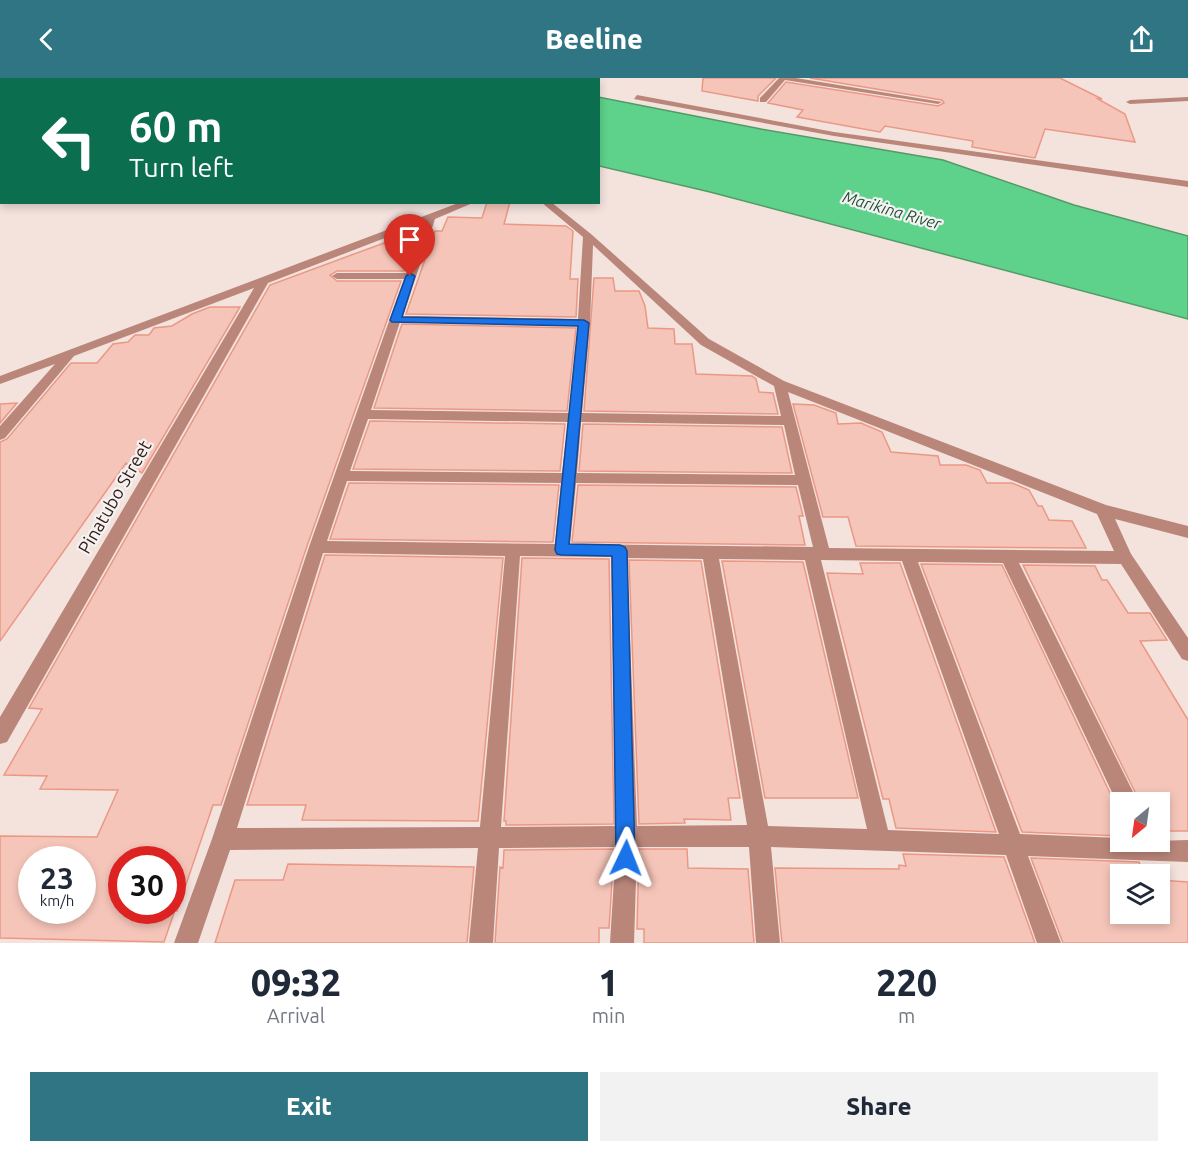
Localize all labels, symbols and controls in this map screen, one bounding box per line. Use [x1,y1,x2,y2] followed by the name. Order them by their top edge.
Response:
[30,23,63,56] icon: back
[1125,23,1158,56] icon: share
[545,24,643,54] text: Beeline
[30,102,108,180] icon: left
[129,103,223,150] text: 60 m
[129,152,233,182] text: Turn left
[841,187,944,233] water label: Marikina River
[384,214,435,276] pin
[393,223,426,256] icon: arrive
[74,436,155,557] street label: Pinatubo Street
[1110,792,1170,852] north arrow
[1110,792,1170,924] map controls
[594,826,658,890] position arrow
[108,846,186,924] speed limit sign: 30
[40,861,74,895] text: 23
[1110,864,1170,924] button: layers
[40,892,74,909] text: km/h
[251,962,341,1003] text: 09:32
[598,962,619,1003] text: 1
[876,962,937,1003] text: 220
[267,1004,325,1027] text: Arrival
[592,1004,625,1027] text: min
[898,1004,915,1027] text: m
[30,1072,588,1141] button: Exit
[600,1072,1158,1141] button: Share

